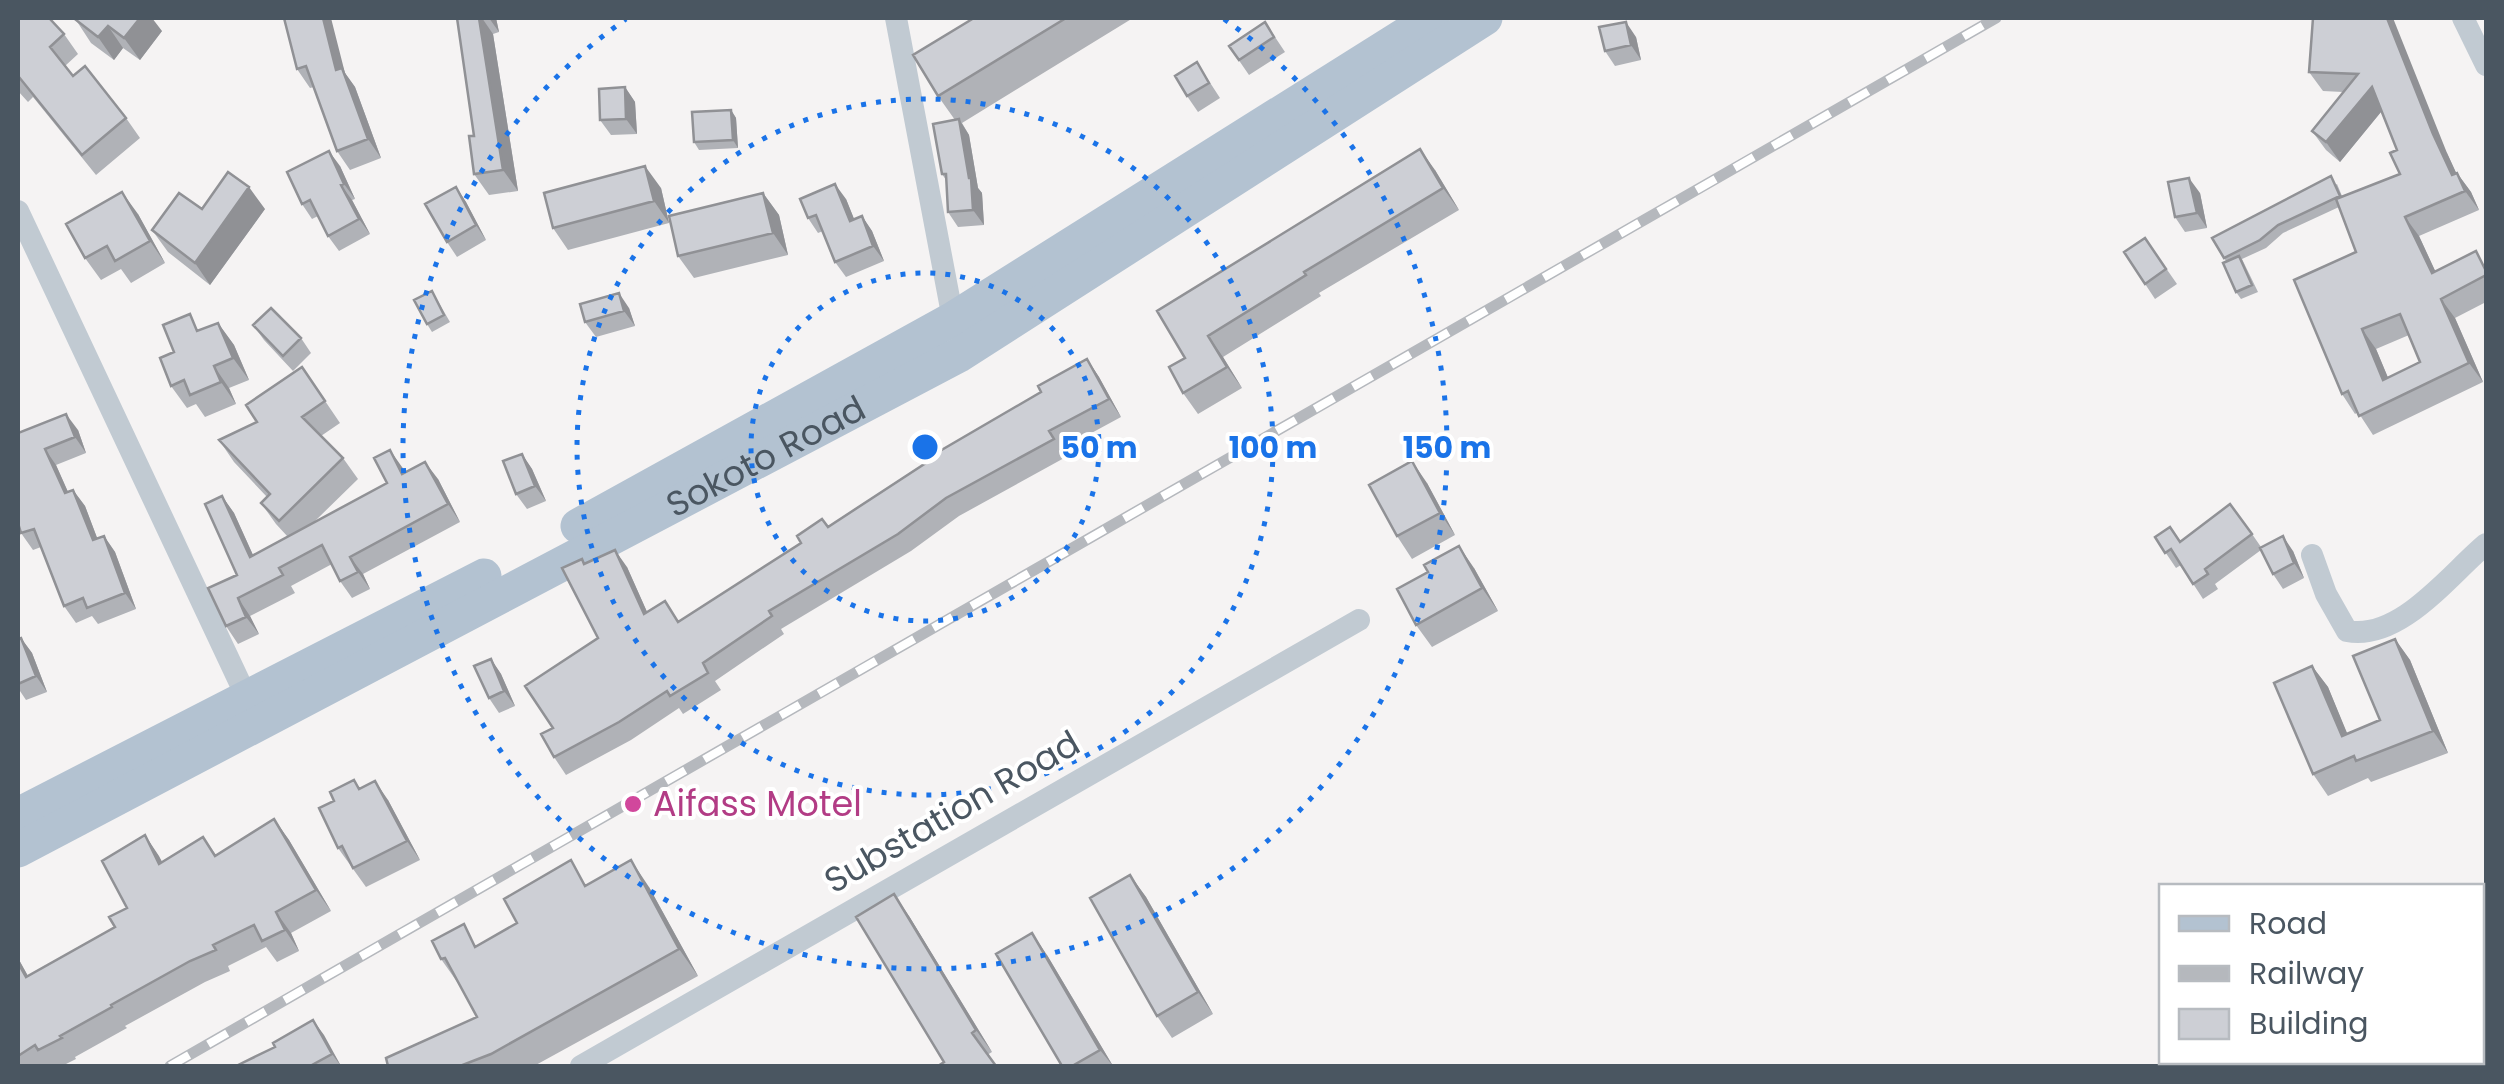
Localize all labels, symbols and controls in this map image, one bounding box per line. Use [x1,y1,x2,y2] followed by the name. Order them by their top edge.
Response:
[657,384,874,529] street label: Sokoto Road
[1060,426,1138,469] text: 50 m
[1229,426,1317,469] text: 100 m
[1403,426,1491,469] text: 150 m
[907,429,943,465] centre of rings
[815,718,1089,905] street label: Substation Road
[653,779,862,828] place label: Aifass Motel
[622,793,644,815] marker: Aifass Motel
[2159,884,2484,1064] legend
[2249,902,2327,945] text: Road
[2249,952,2364,995] text: Railway
[2249,1002,2369,1045] text: Building

